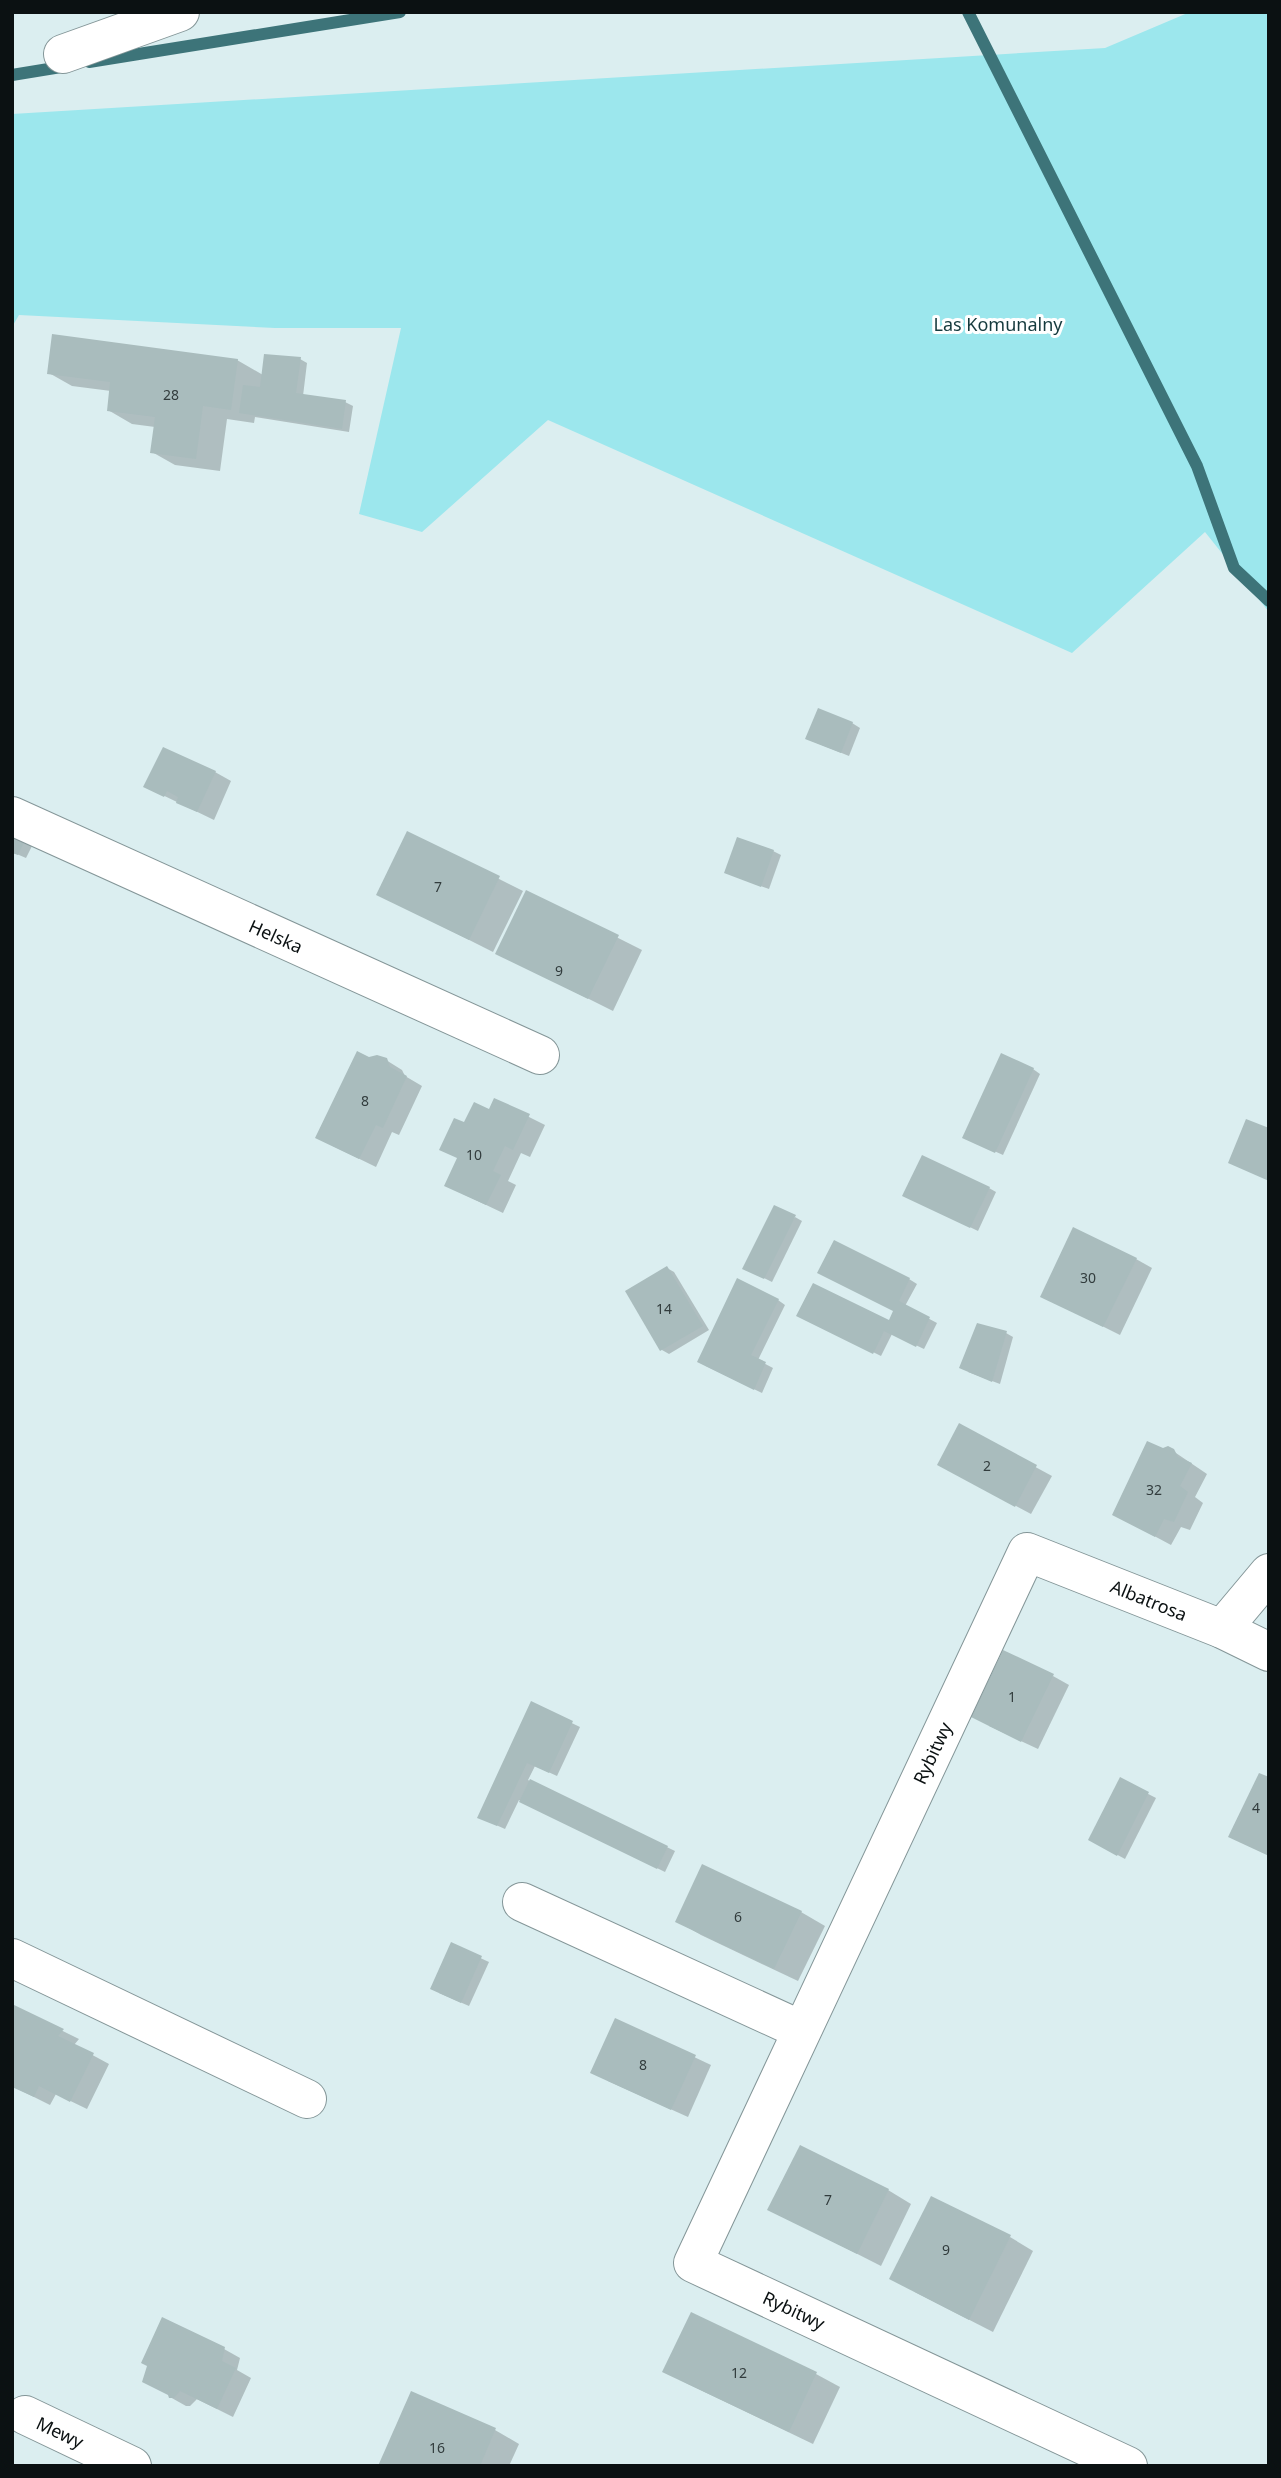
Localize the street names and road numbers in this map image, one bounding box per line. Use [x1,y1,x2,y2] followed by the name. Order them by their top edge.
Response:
[245,914,307,958] street label: Helska
[1107,1574,1191,1626] street label: Albatrosa
[907,1717,957,1788] street label: Rybitwy
[759,2285,830,2335] street label: Rybitwy
[33,2411,88,2454] street label: Mewy

